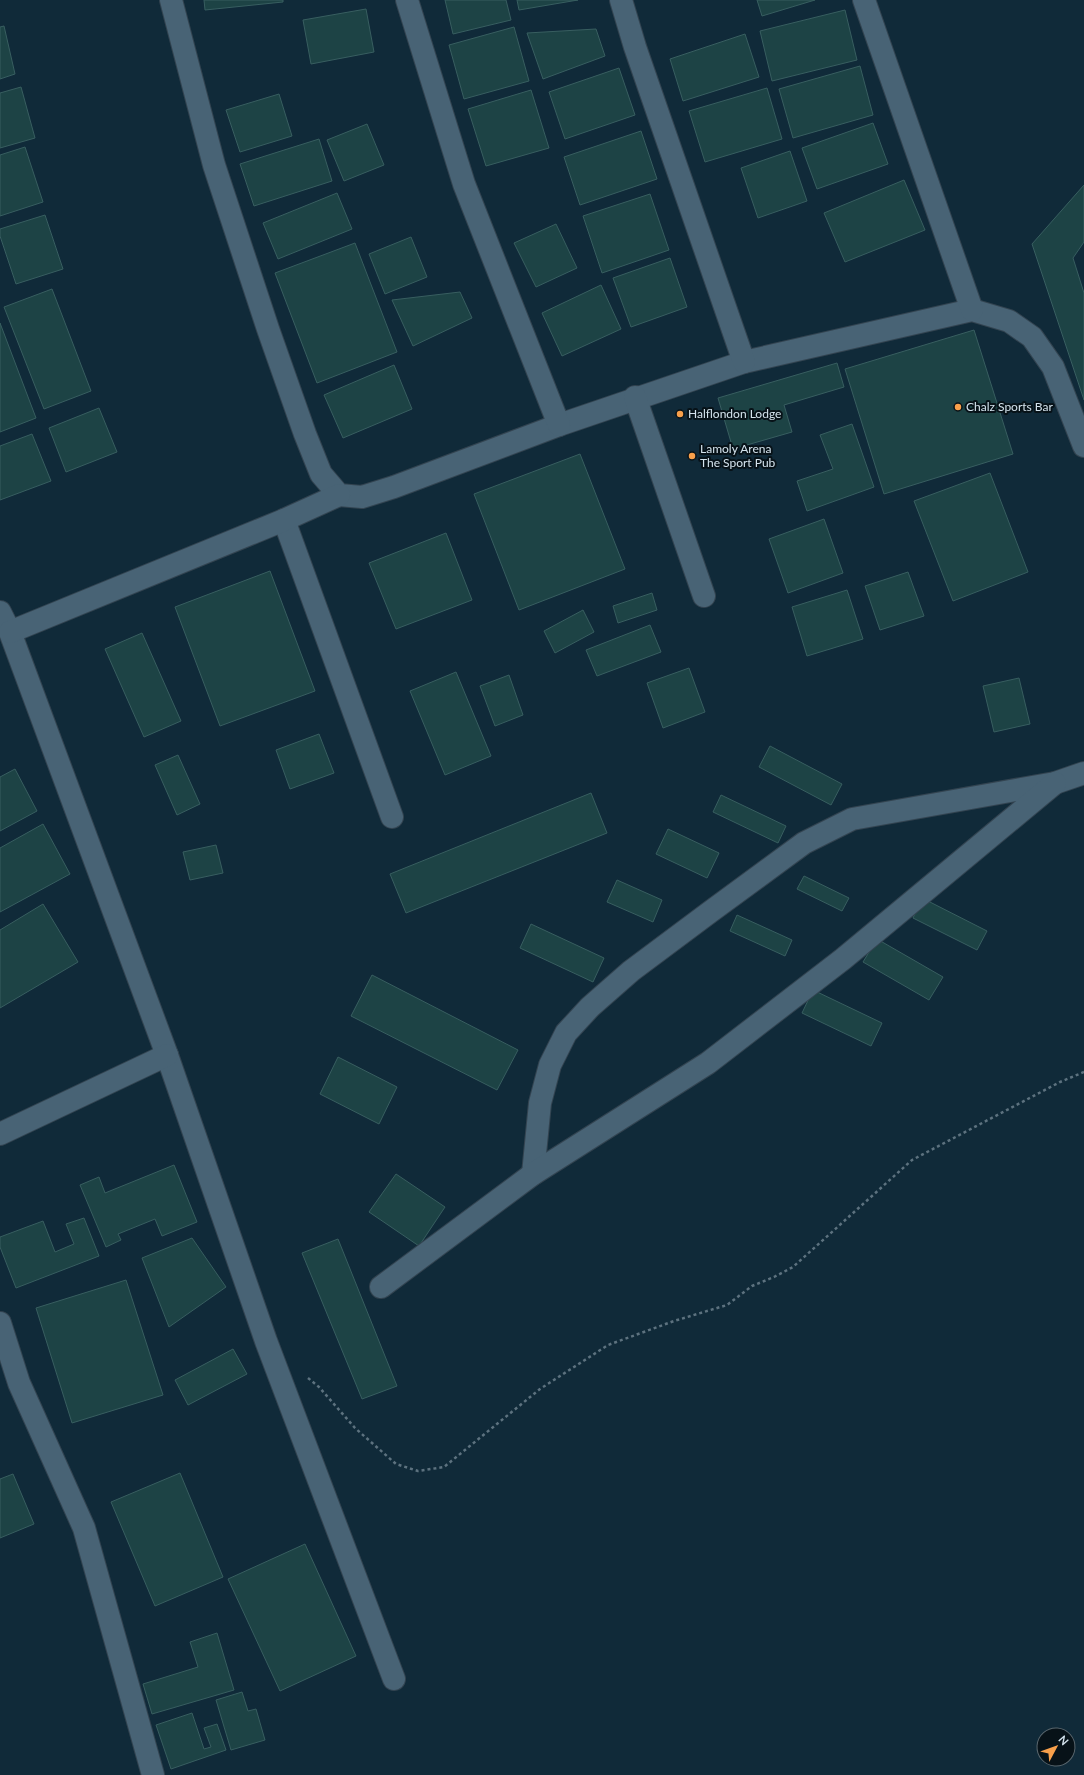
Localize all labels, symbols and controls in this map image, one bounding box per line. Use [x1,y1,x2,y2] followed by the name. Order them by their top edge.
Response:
[966,399,1053,414] place label: Chalz Sports Bar
[953,402,963,412] marker: Chalz Sports Bar
[688,406,781,421] place label: Halflondon Lodge
[675,409,685,419] marker: Halflondon Lodge
[700,441,776,470] place label: Lamoly Arena The Sport Pub
[687,451,697,461] marker: Lamoly Arena The Sport Pub
[1036,1727,1076,1767] north arrow
[1056,1733,1072,1748] text: N

